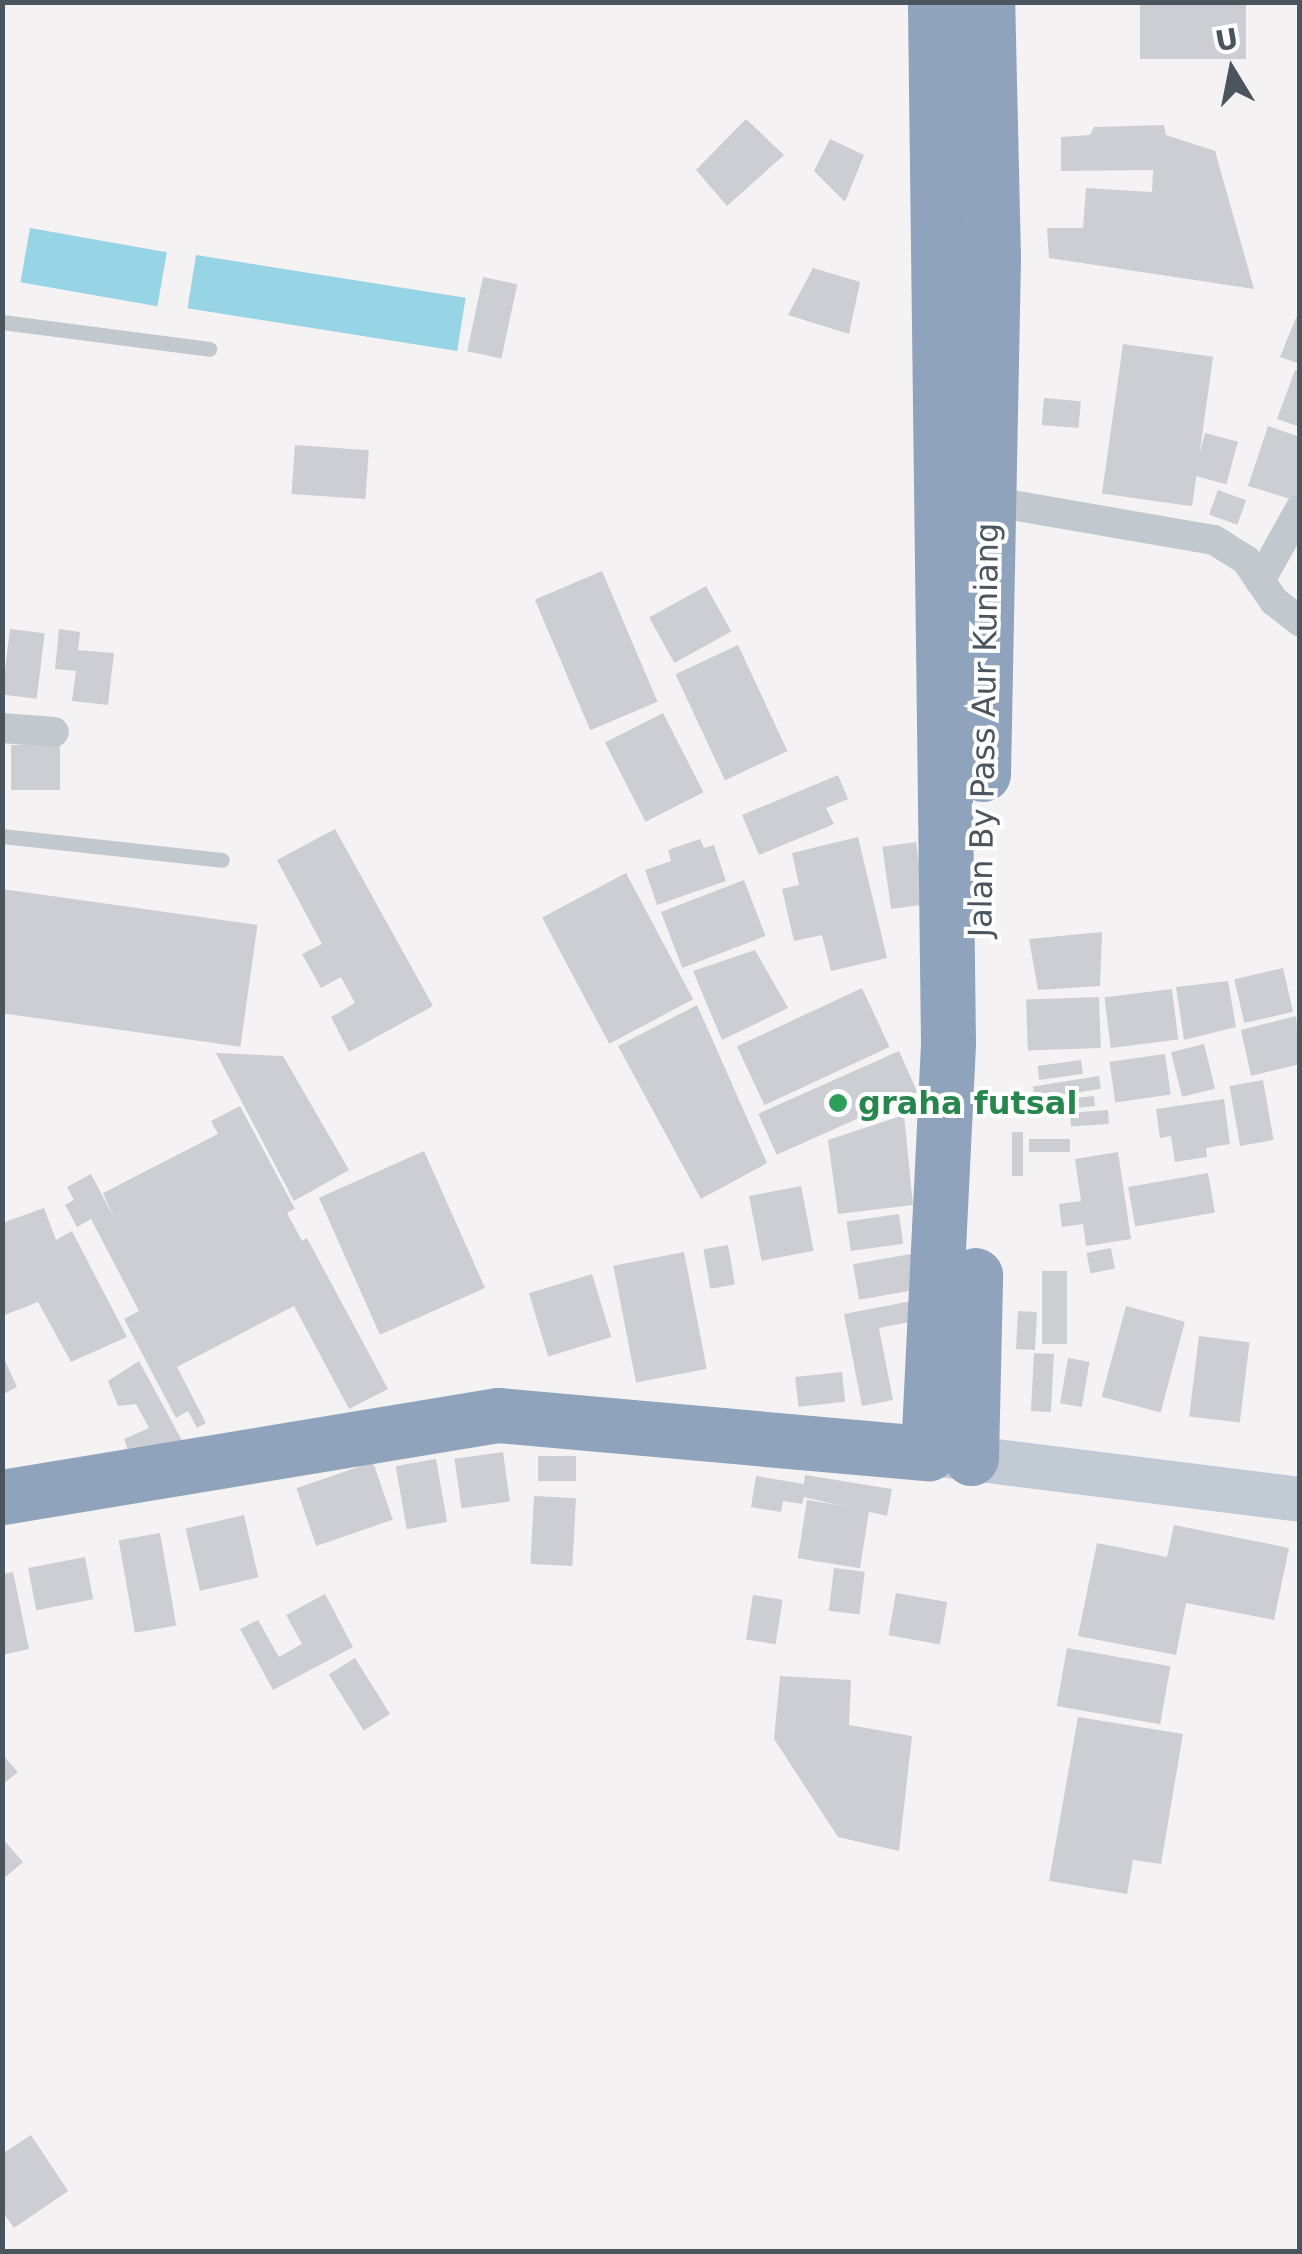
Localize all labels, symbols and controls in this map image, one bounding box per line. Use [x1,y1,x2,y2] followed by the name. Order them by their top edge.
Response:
[1182,20,1282,120] north arrow
[1213,22,1241,58] text: U
[961,522,1007,938] street label: Jalan By Pass Aur Kuniang
[858,1084,1077,1122] place label: graha futsal
[827,1092,849,1114] marker: graha futsal

